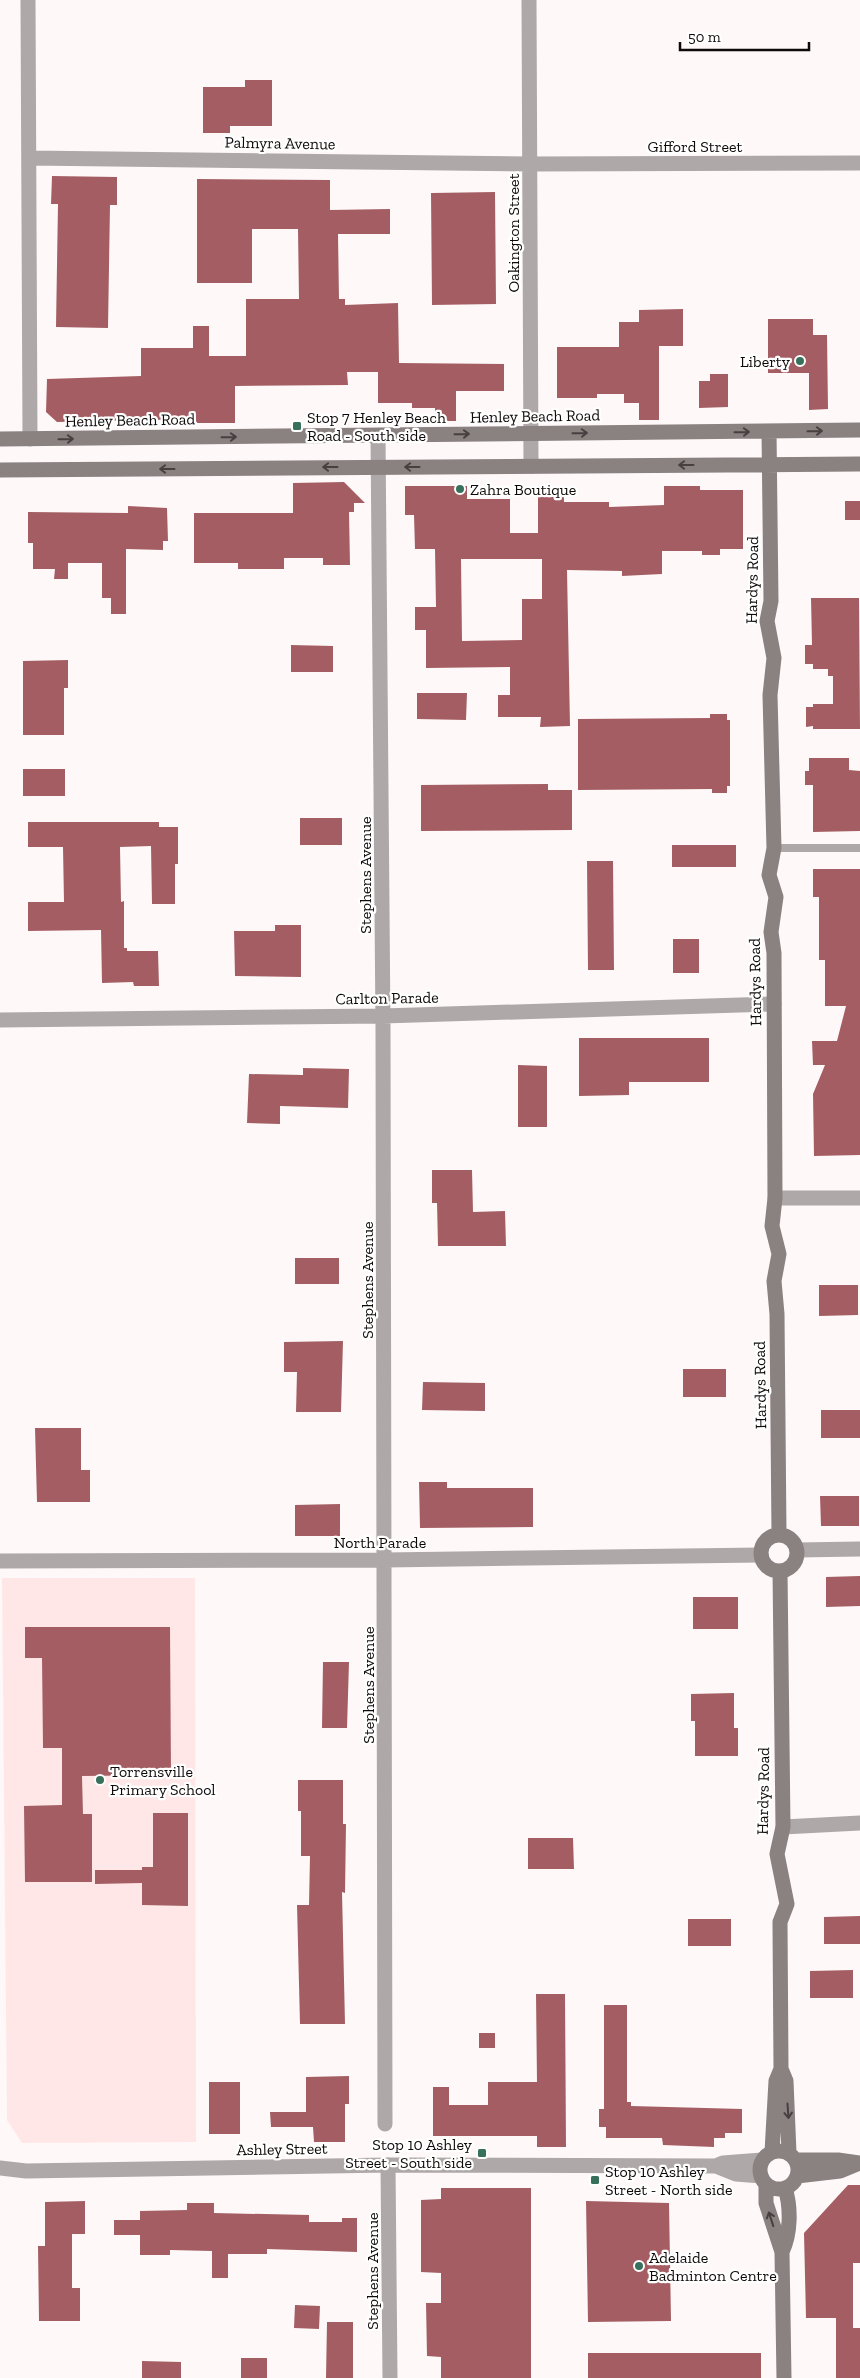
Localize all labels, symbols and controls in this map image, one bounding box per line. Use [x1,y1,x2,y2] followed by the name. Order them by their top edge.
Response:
[680,20,809,52] scale bar
[688,28,721,46] text: 50 m
[224,133,336,153] street label: Palmyra Avenue
[648,137,742,156] street label: Gifford Street
[504,173,523,293] street label: Oakington Street
[740,352,791,371] place label: Liberty
[794,355,806,367] marker: Liberty
[470,405,601,427] street label: Henley Beach Road
[307,408,446,445] place label: Stop 7 Henley Beach Road - South side
[65,409,196,431] street label: Henley Beach Road
[291,420,303,432] marker: Stop 7 Henley Beach Road - South side
[806,426,822,436] one-way arrow
[734,427,750,437] one-way arrow
[572,428,588,438] one-way arrow
[453,430,469,439] one-way arrow
[220,432,236,442] one-way arrow
[58,434,74,444] one-way arrow
[678,460,694,470] one-way arrow
[405,462,421,472] one-way arrow
[322,463,338,472] one-way arrow
[160,464,176,474] one-way arrow
[470,480,576,499] place label: Zahra Boutique
[454,483,466,495] marker: Zahra Boutique
[742,536,762,624] street label: Hardys Road
[356,816,375,934] street label: Stephens Avenue
[745,938,765,1026] street label: Hardys Road
[335,988,439,1008] street label: Carlton Parade
[358,1221,377,1339] street label: Stephens Avenue
[750,1341,770,1429] street label: Hardys Road
[334,1533,426,1552] street label: North Parade
[359,1626,378,1744] street label: Stephens Avenue
[753,1747,773,1835] street label: Hardys Road
[110,1762,216,1799] place label: Torrensville Primary School
[94,1774,106,1786] marker: Torrensville Primary School
[783,2103,792,2119] one-way arrow
[345,2135,473,2172] place label: Stop 10 Ashley Street - South side
[236,2139,328,2159] street label: Ashley Street
[476,2147,488,2159] marker: Stop 10 Ashley Street - South side
[605,2162,733,2199] place label: Stop 10 Ashley Street - North side
[589,2174,601,2186] marker: Stop 10 Ashley Street - North side
[765,2211,775,2227] one-way arrow
[363,2212,382,2330] street label: Stephens Avenue
[649,2248,777,2285] place label: Adelaide Badminton Centre
[633,2260,645,2272] marker: Adelaide Badminton Centre

